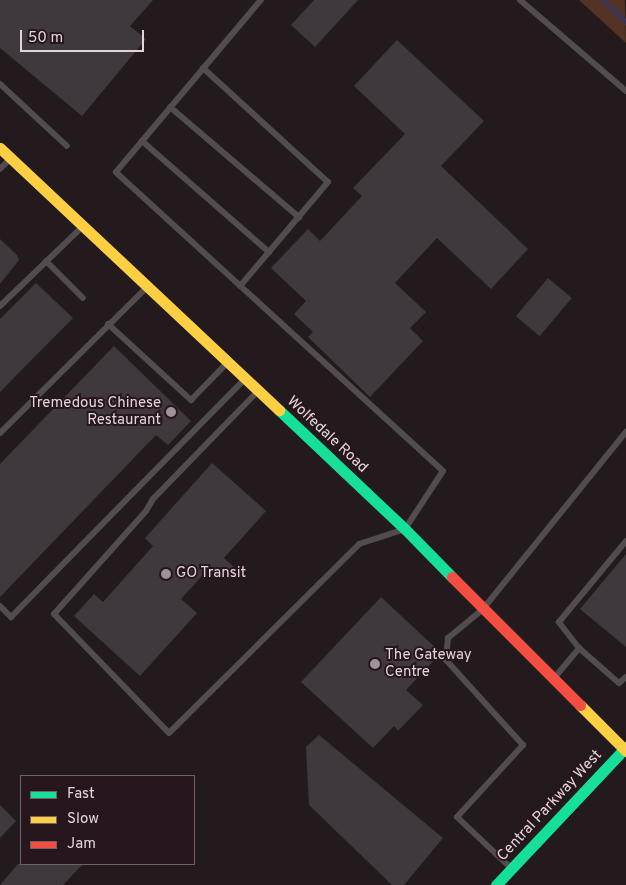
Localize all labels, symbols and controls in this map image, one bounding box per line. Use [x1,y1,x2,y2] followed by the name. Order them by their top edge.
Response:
[22,20,146,52] scale bar
[28,29,63,48] text: 50 m
[283,393,371,477] street label: Wolfedale Road
[29,394,161,429] place label: Tremedous Chinese Restaurant
[165,406,177,418] marker: Tremedous Chinese Restaurant
[176,565,247,583] place label: GO Transit
[160,568,172,580] marker: GO Transit
[385,646,472,681] place label: The Gateway Centre
[369,658,381,670] marker: The Gateway Centre
[494,747,606,865] street label: Central Parkway West
[20,775,195,865] legend
[67,785,95,804] text: Fast
[67,810,99,829] text: Slow
[67,835,96,854] text: Jam

